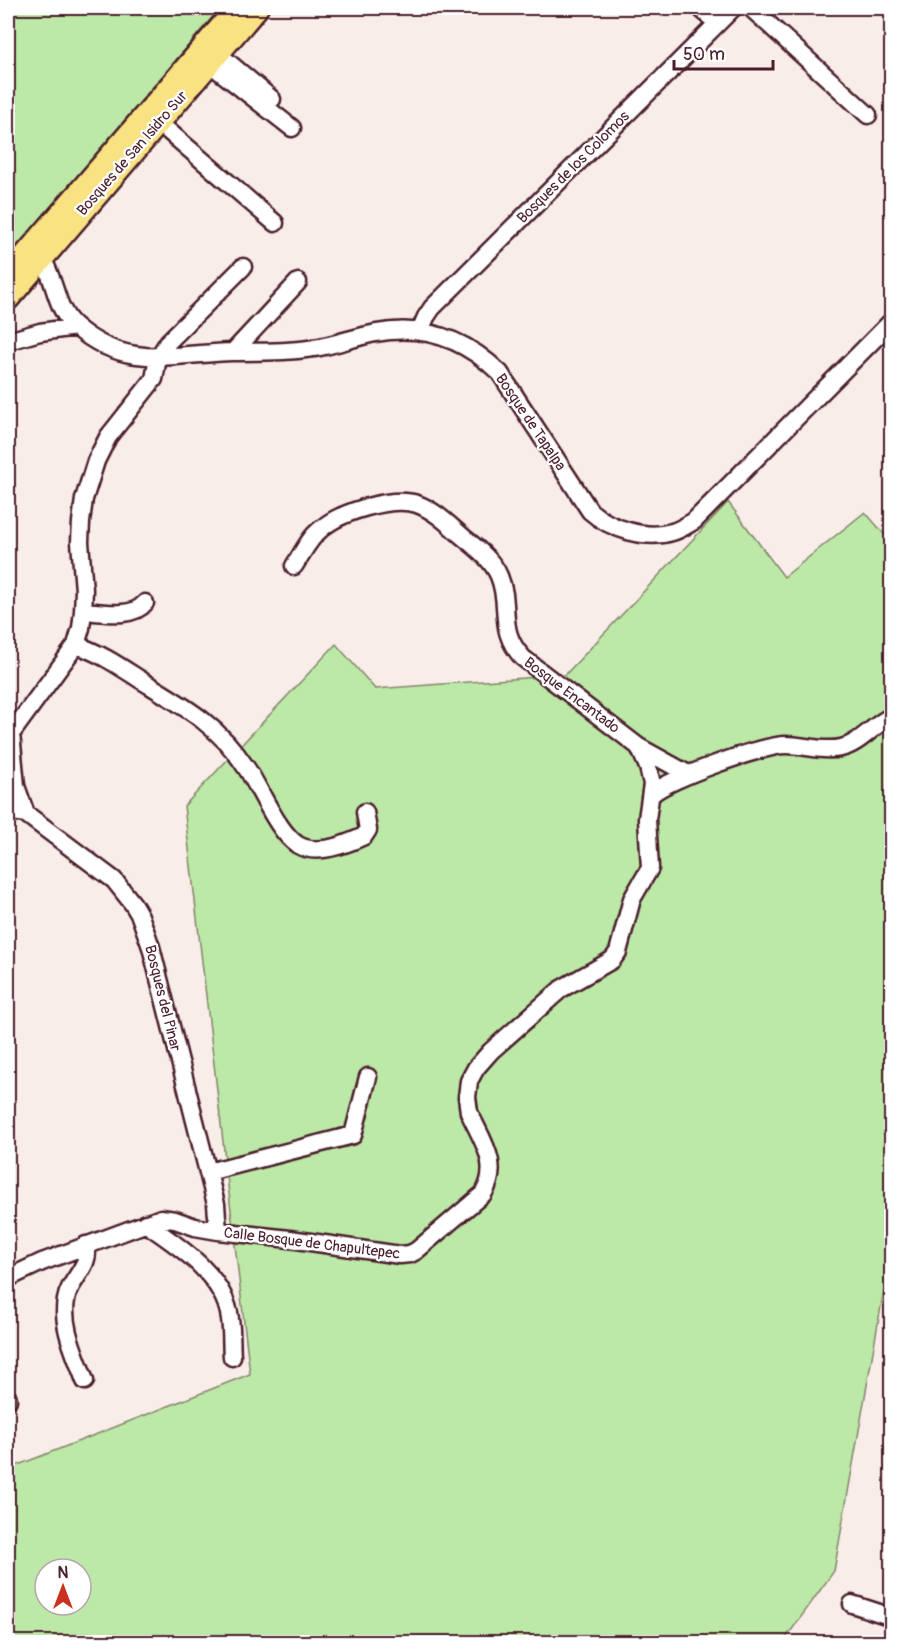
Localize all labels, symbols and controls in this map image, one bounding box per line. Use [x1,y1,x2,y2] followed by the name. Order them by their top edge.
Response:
[674,33,773,71] scale bar
[683,43,725,66] text: 50 m
[73,86,192,220] street label: Bosques de San Isidro Sur
[513,107,634,228] street label: Bosques de los Colomos
[491,370,570,474] street label: Bosque de Tapalpa
[520,653,623,738] street label: Bosque Encantado
[140,943,185,1054] street label: Bosques del Pinar
[223,1223,402,1264] street label: Calle Bosque de Chapultepec
[33,1557,93,1617] north arrow
[58,1563,69,1583] text: N

